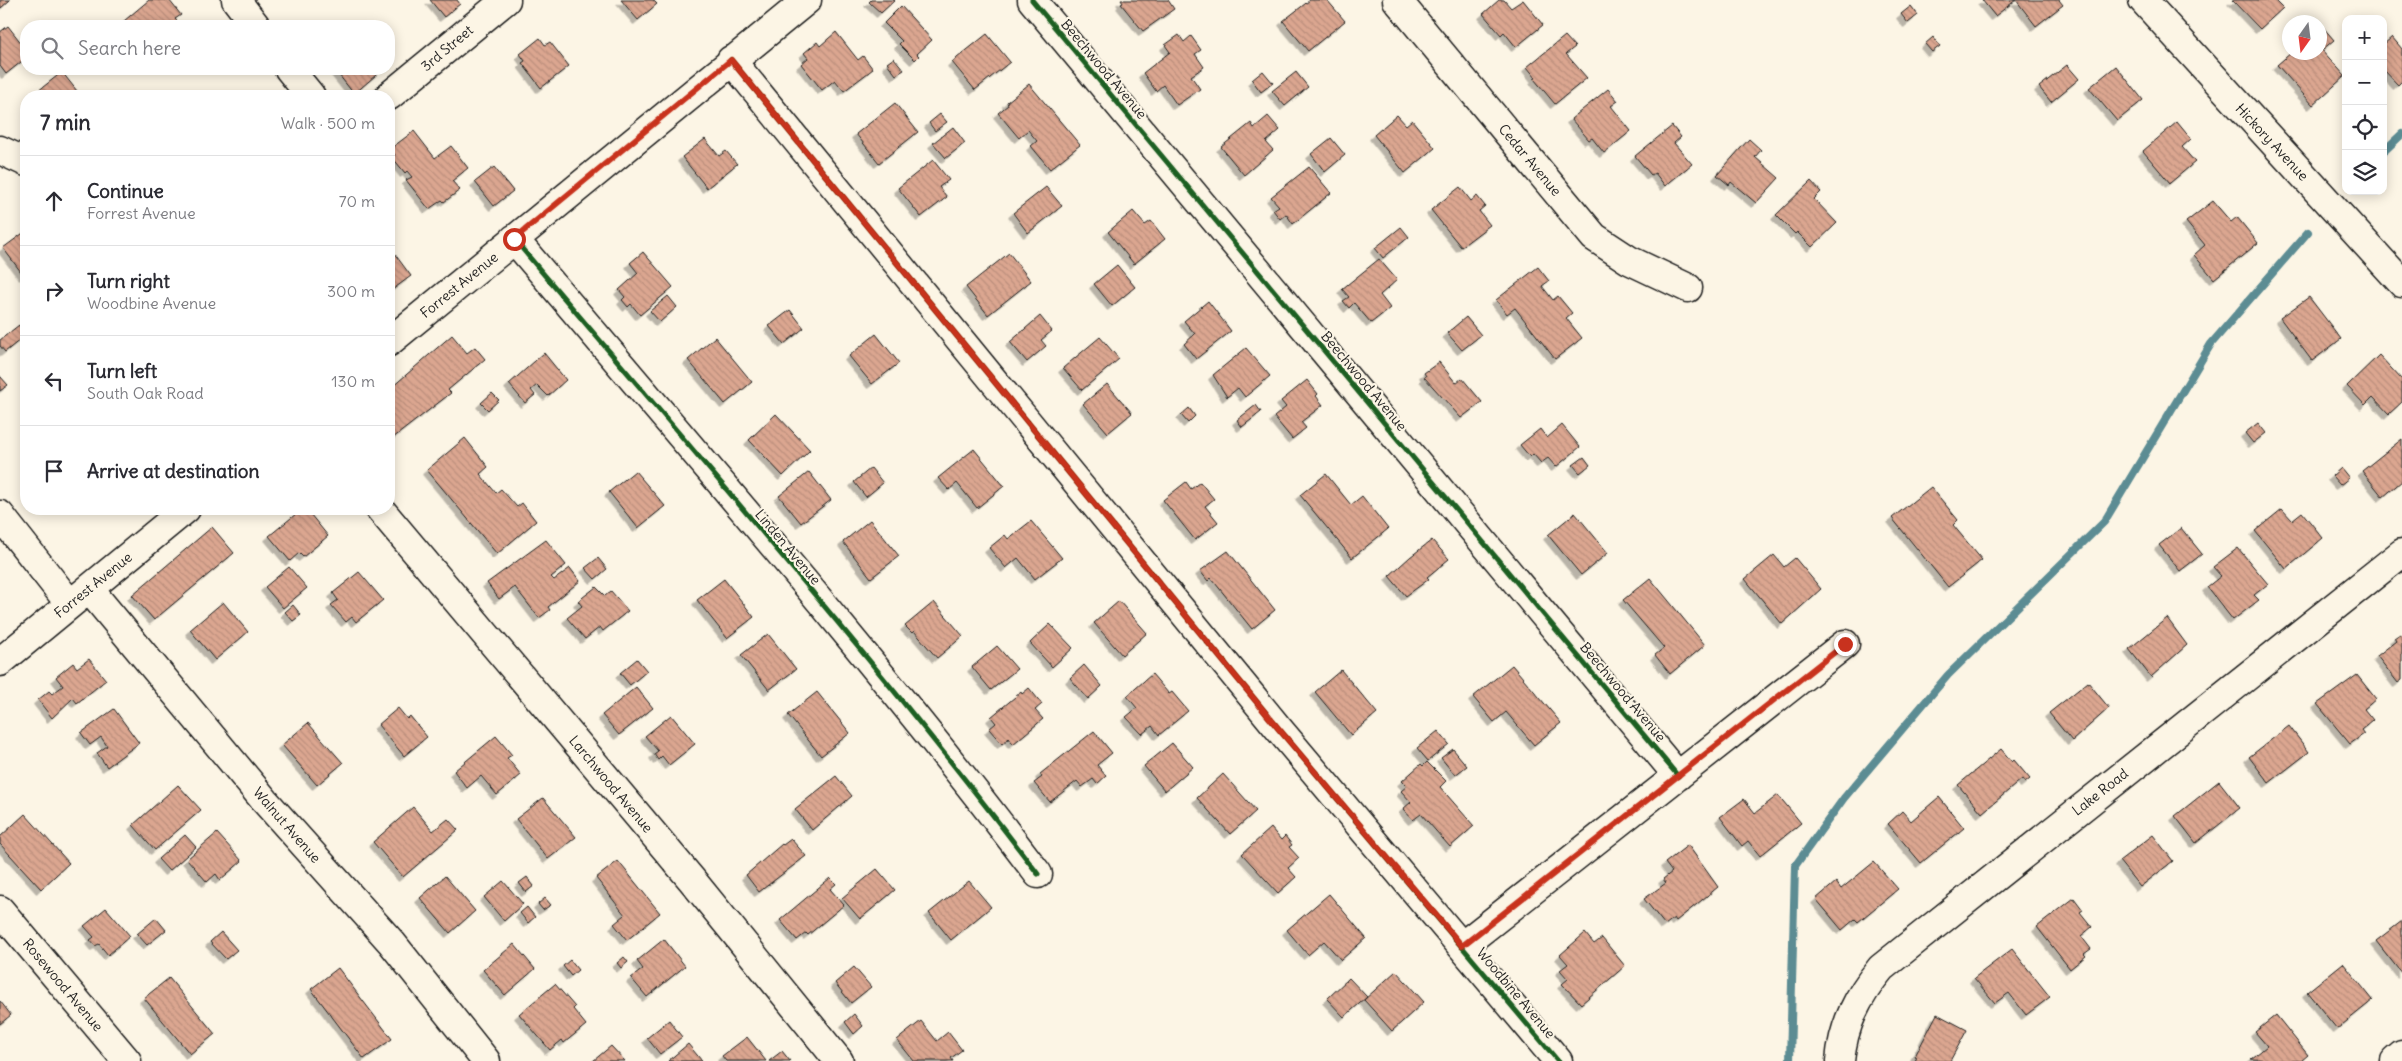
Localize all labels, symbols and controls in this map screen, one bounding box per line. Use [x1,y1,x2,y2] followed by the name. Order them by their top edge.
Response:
[1057,15,1151,123] street label: Beechwood Avenue
[2282,15,2327,60] north arrow
[2342,15,2387,195] map controls
[2342,15,2387,60] button: +
[20,20,395,75] search box
[417,21,477,75] street label: 3rd Street
[38,34,66,62] icon: search
[78,36,181,60] text: Search here
[2342,60,2387,105] button: −
[2232,100,2312,184] street label: Hickory Avenue
[2342,105,2387,150] button: locate
[40,109,91,136] text: 7 min
[281,113,375,133] text: Walk · 500 m
[1495,120,1565,200] street label: Cedar Avenue
[2342,150,2387,195] button: layers
[87,179,164,203] text: Continue
[40,187,68,215] icon: ahead
[339,191,375,211] text: 70 m
[87,203,196,223] text: Forrest Avenue
[503,228,526,251] route start
[416,248,502,322] street label: Forrest Avenue
[87,269,170,293] text: Turn right
[40,277,68,305] icon: right
[327,281,375,301] text: 300 m
[87,293,216,313] text: Woodbine Avenue
[1317,327,1411,435] street label: Beechwood Avenue
[87,359,157,383] text: Turn left
[40,367,68,395] icon: left
[331,371,375,391] text: 130 m
[87,383,204,403] text: South Oak Road
[40,457,68,485] icon: arrive
[87,459,260,483] text: Arrive at destination
[751,506,825,588] street label: Linden Avenue
[50,548,136,622] street label: Forrest Avenue
[1834,633,1857,656] route end
[1576,638,1670,746] street label: Beechwood Avenue
[565,732,657,836] street label: Larchwood Avenue
[2068,765,2132,819] street label: Lake Road
[249,783,325,867] street label: Walnut Avenue
[19,935,107,1035] street label: Rosewood Avenue
[1473,944,1559,1042] street label: Woodbine Avenue

